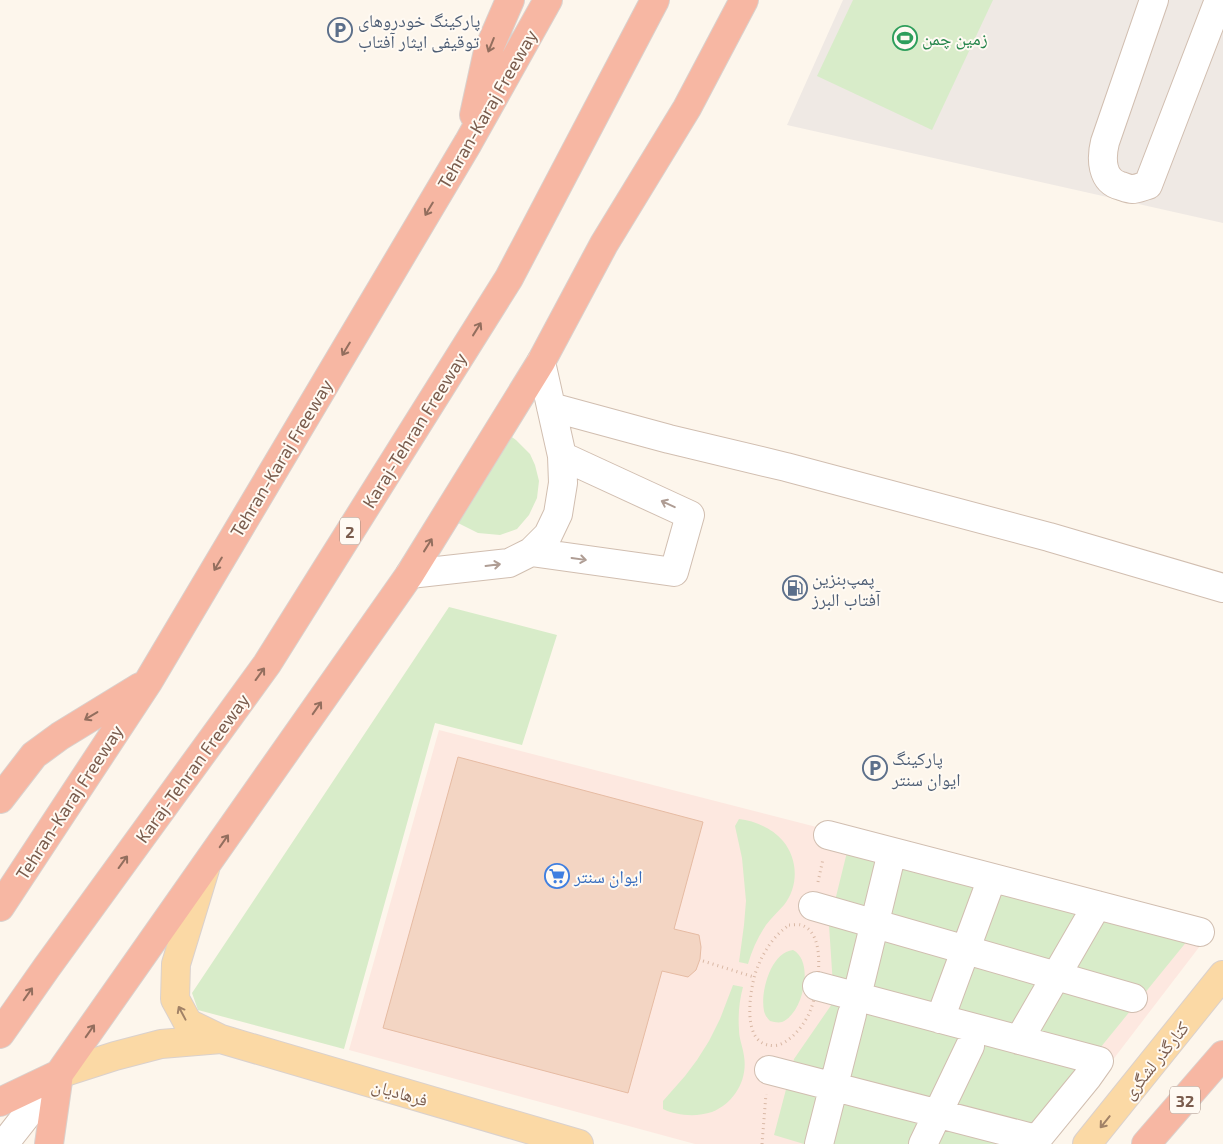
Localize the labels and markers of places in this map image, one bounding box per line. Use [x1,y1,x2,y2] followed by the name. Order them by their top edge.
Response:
[358,9,480,53] place label: پارکینگ خودروهای توقیفی ایثار آفتاب
[327,17,353,43] parking icon: پارکینگ خودروهای توقیفی ایثار آفتاب
[892,25,918,51] sports icon: زمین چمن
[922,27,988,50] place label: زمین چمن
[811,567,881,611] place label: پمپ‌بنزین آفتاب البرز
[782,575,808,601] fuel station icon: پمپ‌بنزین آفتاب البرز
[891,747,961,791] place label: پارکینگ ایوان سنتر
[862,755,888,781] parking icon: پارکینگ ایوان سنتر
[544,863,570,889] supermarket icon: ایوان سنتر
[573,865,643,888] place label: ایوان سنتر

